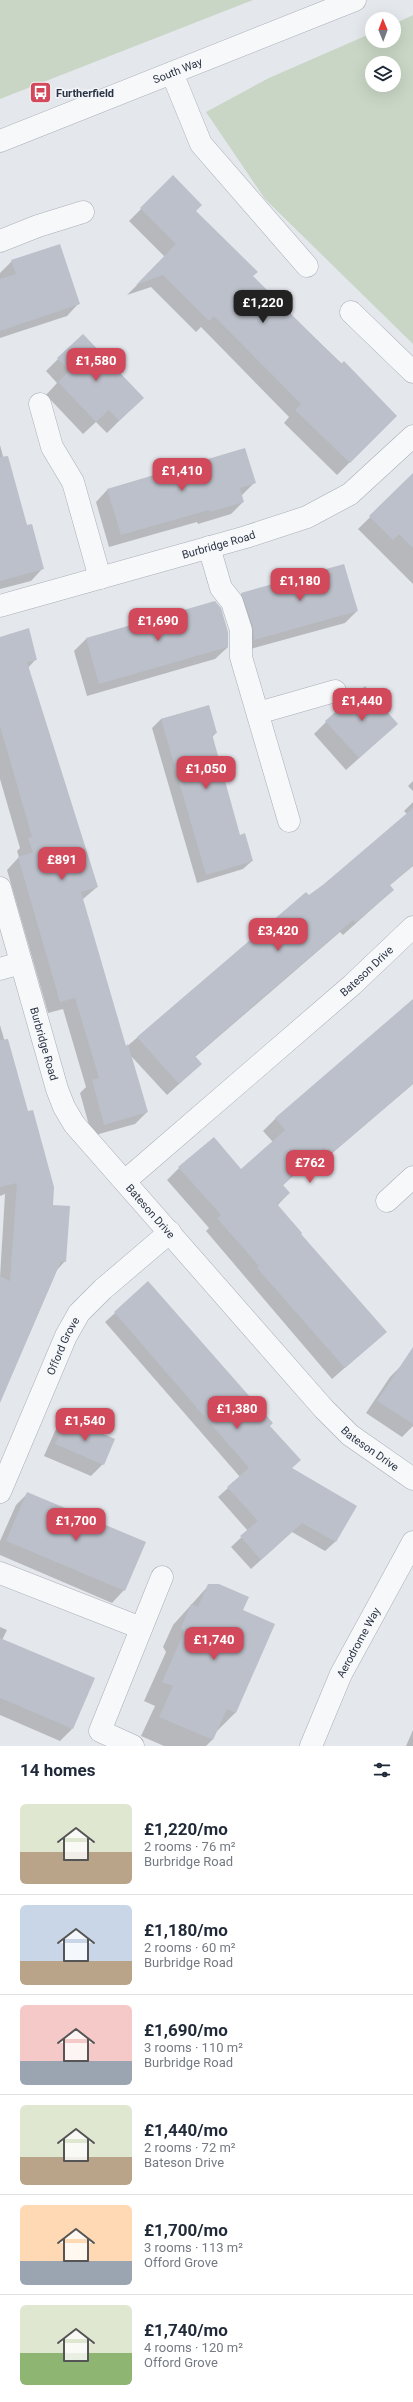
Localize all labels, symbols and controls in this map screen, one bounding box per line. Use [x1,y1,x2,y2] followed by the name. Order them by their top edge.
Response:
[365,12,401,48] north arrow
[365,12,401,92] map controls
[151,55,205,86] street label: South Way
[365,56,401,92] button: layers
[27,80,53,106] bus stop icon: Furtherfield
[56,87,114,100] place label: Furtherfield
[230,290,296,324] pin: £1,220
[243,295,283,310] text: £1,220
[63,348,129,382] pin: £1,580
[76,353,116,368] text: £1,580
[149,458,215,492] pin: £1,410
[162,463,202,478] text: £1,410
[180,528,257,561] street label: Burbridge Road
[267,568,333,602] pin: £1,180
[280,573,320,588] text: £1,180
[125,608,191,642] pin: £1,690
[138,613,178,628] text: £1,690
[329,688,395,722] pin: £1,440
[342,693,382,708] text: £1,440
[173,756,239,790] pin: £1,050
[186,761,226,776] text: £1,050
[38,847,86,881] pin: £891
[47,852,77,867] text: £891
[245,918,311,952] pin: £3,420
[258,923,298,938] text: £3,420
[337,943,396,999] street label: Bateson Drive
[28,1006,61,1082] street label: Burbridge Road
[286,1150,334,1184] pin: £762
[295,1155,325,1170] text: £762
[123,1181,178,1241] street label: Bateson Drive
[44,1314,82,1377] street label: Offord Grove
[204,1396,270,1430] pin: £1,380
[217,1401,257,1416] text: £1,380
[52,1408,118,1442] pin: £1,540
[65,1413,105,1428] text: £1,540
[339,1424,401,1474] street label: Bateson Drive
[43,1508,109,1542] pin: £1,700
[56,1513,96,1528] text: £1,700
[334,1604,383,1680] street label: Aerodrome Way
[181,1627,247,1661] pin: £1,740
[194,1632,234,1647] text: £1,740
[371,1759,393,1781] icon: filters
[20,1760,96,1780] text: 14 homes
[144,1819,228,1839] text: £1,220/mo
[52,1820,100,1868] icon: home
[144,1839,236,1854] text: 2 rooms · 76 m²
[144,1854,233,1869] text: Burbridge Road
[144,1920,228,1940] text: £1,180/mo
[52,1921,100,1969] icon: home
[144,1940,236,1955] text: 2 rooms · 60 m²
[144,1955,233,1970] text: Burbridge Road
[144,2020,228,2040] text: £1,690/mo
[52,2021,100,2069] icon: home
[144,2040,243,2055] text: 3 rooms · 110 m²
[144,2055,233,2070] text: Burbridge Road
[144,2120,228,2140] text: £1,440/mo
[52,2121,100,2169] icon: home
[144,2140,236,2155] text: 2 rooms · 72 m²
[144,2155,224,2170] text: Bateson Drive
[144,2220,228,2240] text: £1,700/mo
[52,2221,100,2269] icon: home
[144,2240,243,2255] text: 3 rooms · 113 m²
[144,2255,218,2270] text: Offord Grove
[144,2320,228,2340] text: £1,740/mo
[52,2321,100,2369] icon: home
[144,2340,243,2355] text: 4 rooms · 120 m²
[144,2355,218,2370] text: Offord Grove

